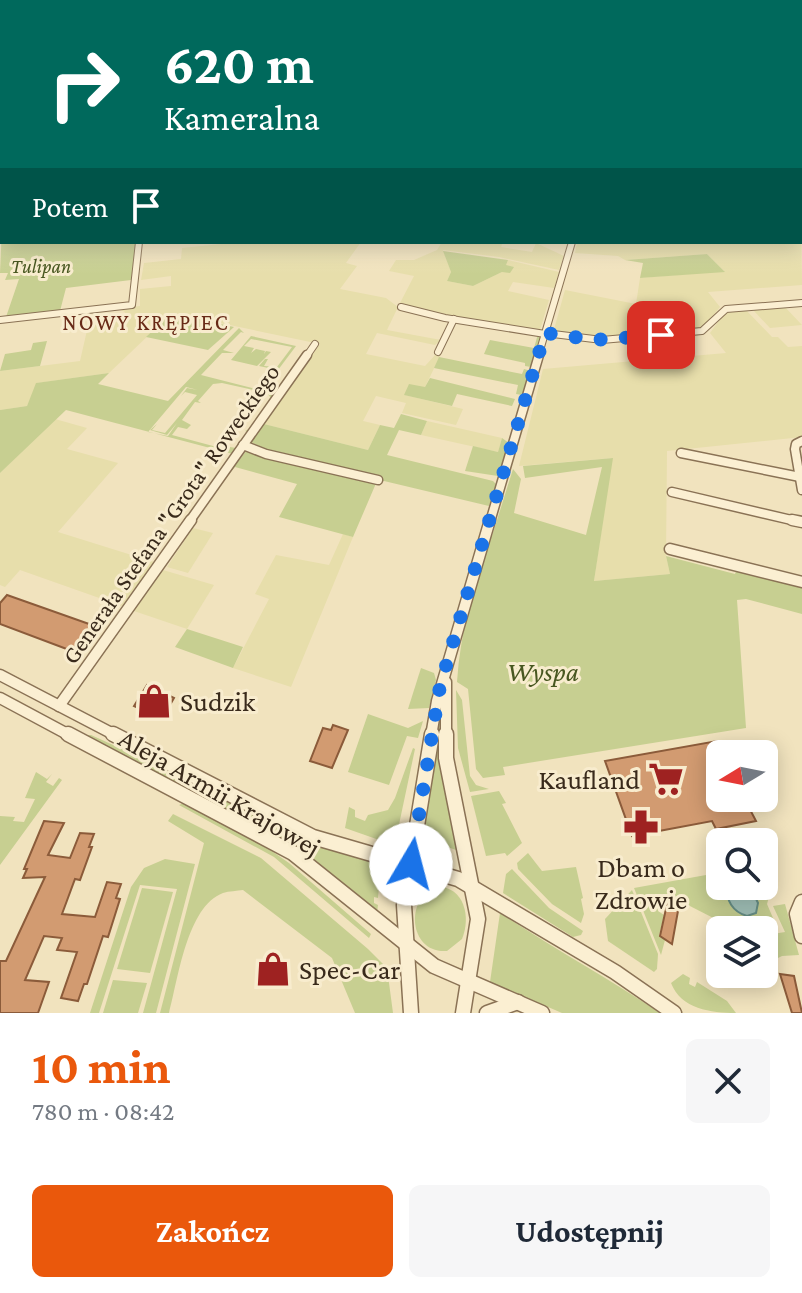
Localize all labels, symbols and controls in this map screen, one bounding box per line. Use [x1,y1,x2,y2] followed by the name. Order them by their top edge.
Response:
[32,32,136,136] icon: right
[164,33,314,95] text: 620 m
[164,98,320,138] text: Kameralna
[124,184,168,228] icon: arrive
[32,190,108,223] text: Potem
[11,255,71,278] park label: Tulipan
[627,301,695,369] pin
[62,310,230,335] district label: NOWY KRĘPIEC
[639,313,683,357] icon: arrive
[57,359,285,669] street label: Generała Stefana "Grota" Roweckiego
[507,656,579,687] park label: Wyspa
[135,682,173,720] shop icon: Sudzik
[180,686,256,717] place label: Sudzik
[113,722,326,863] street label: Aleja Armii Krajowej
[706,740,778,812] north arrow
[706,740,778,988] map controls
[647,760,685,798] supermarket icon: Kaufland
[538,764,640,795] place label: Kaufland
[622,808,660,846] pharmacy icon: Dbam o Zdrowie
[369,822,453,906] position arrow
[706,828,778,900] button: search
[595,852,687,915] place label: Dbam o Zdrowie
[706,916,778,988] button: layers
[254,950,292,988] shop icon: Spec-Car
[299,954,400,985] place label: Spec-Car
[686,1039,770,1123] button: close
[32,1040,170,1093] text: 10 min
[32,1097,174,1126] text: 780 m · 08:42
[32,1185,393,1277] button: Zakończ
[409,1185,770,1277] button: Udostępnij

